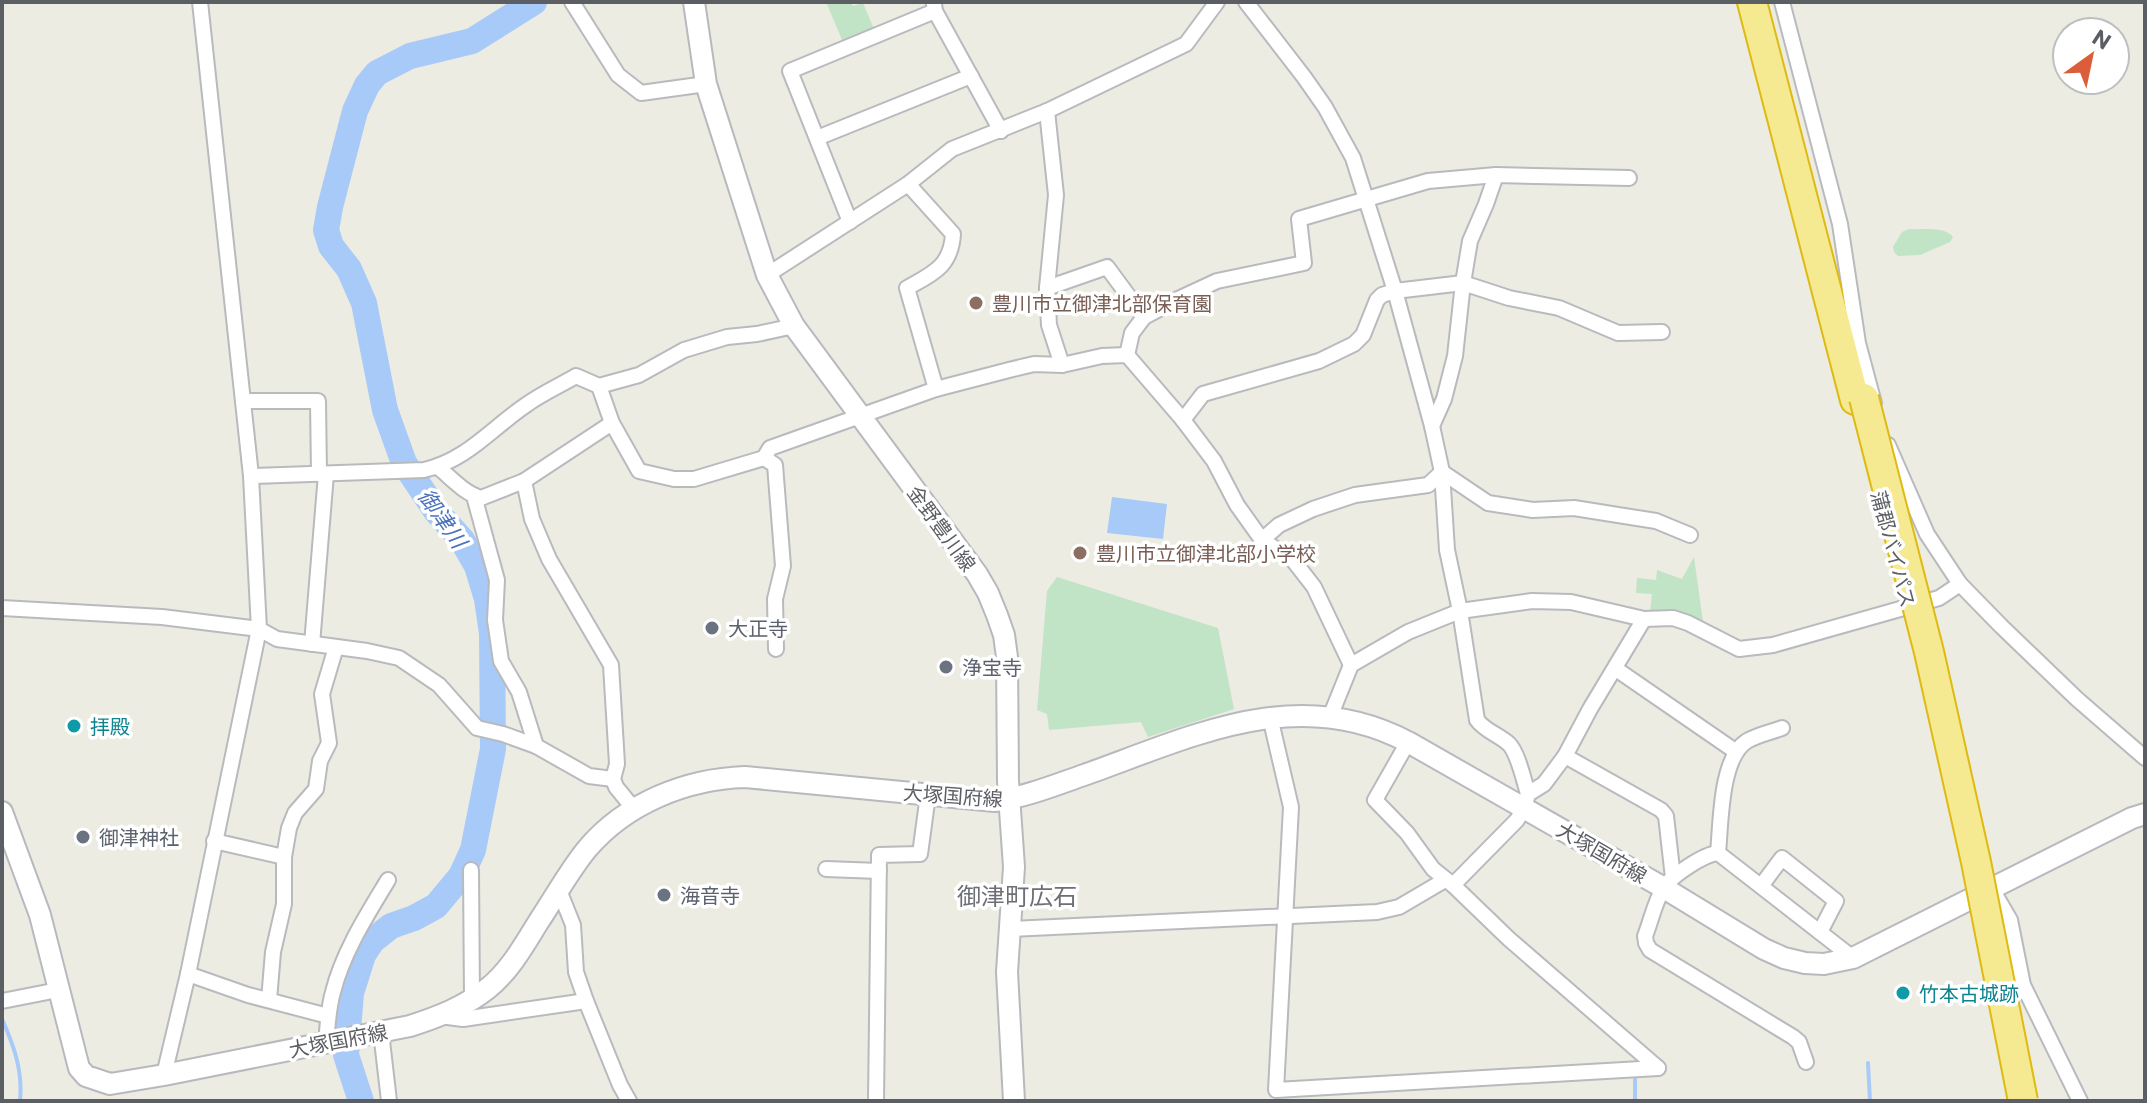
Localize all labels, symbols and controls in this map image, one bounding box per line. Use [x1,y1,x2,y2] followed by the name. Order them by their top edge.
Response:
[2051,16,2131,96] north arrow
[2088,23,2116,55] text: N
[992,291,1212,315] place label: 豊川市立御津北部保育園
[967,294,985,312] marker: 豊川市立御津北部保育園
[903,480,981,576] street label: 金野豊川線
[413,483,474,554] water label: 御津川
[1867,488,1921,610] street label: 蒲郡バイパス
[1096,541,1316,565] place label: 豊川市立御津北部小学校
[1071,544,1089,562] marker: 豊川市立御津北部小学校
[728,616,788,640] place label: 大正寺
[703,619,721,637] marker: 大正寺
[962,655,1022,679] place label: 浄宝寺
[937,658,955,676] marker: 浄宝寺
[90,714,130,738] place label: 拝殿
[65,717,83,735] marker: 拝殿
[902,780,1004,810] street label: 大塚国府線
[1553,817,1651,887] street label: 大塚国府線
[99,825,179,849] place label: 御津神社
[74,828,92,846] marker: 御津神社
[957,881,1077,910] district label: 御津町広石
[680,883,740,907] place label: 海音寺
[655,886,673,904] marker: 海音寺
[1919,981,2019,1005] place label: 竹本古城跡
[1894,984,1912,1002] marker: 竹本古城跡
[287,1019,389,1061] street label: 大塚国府線

